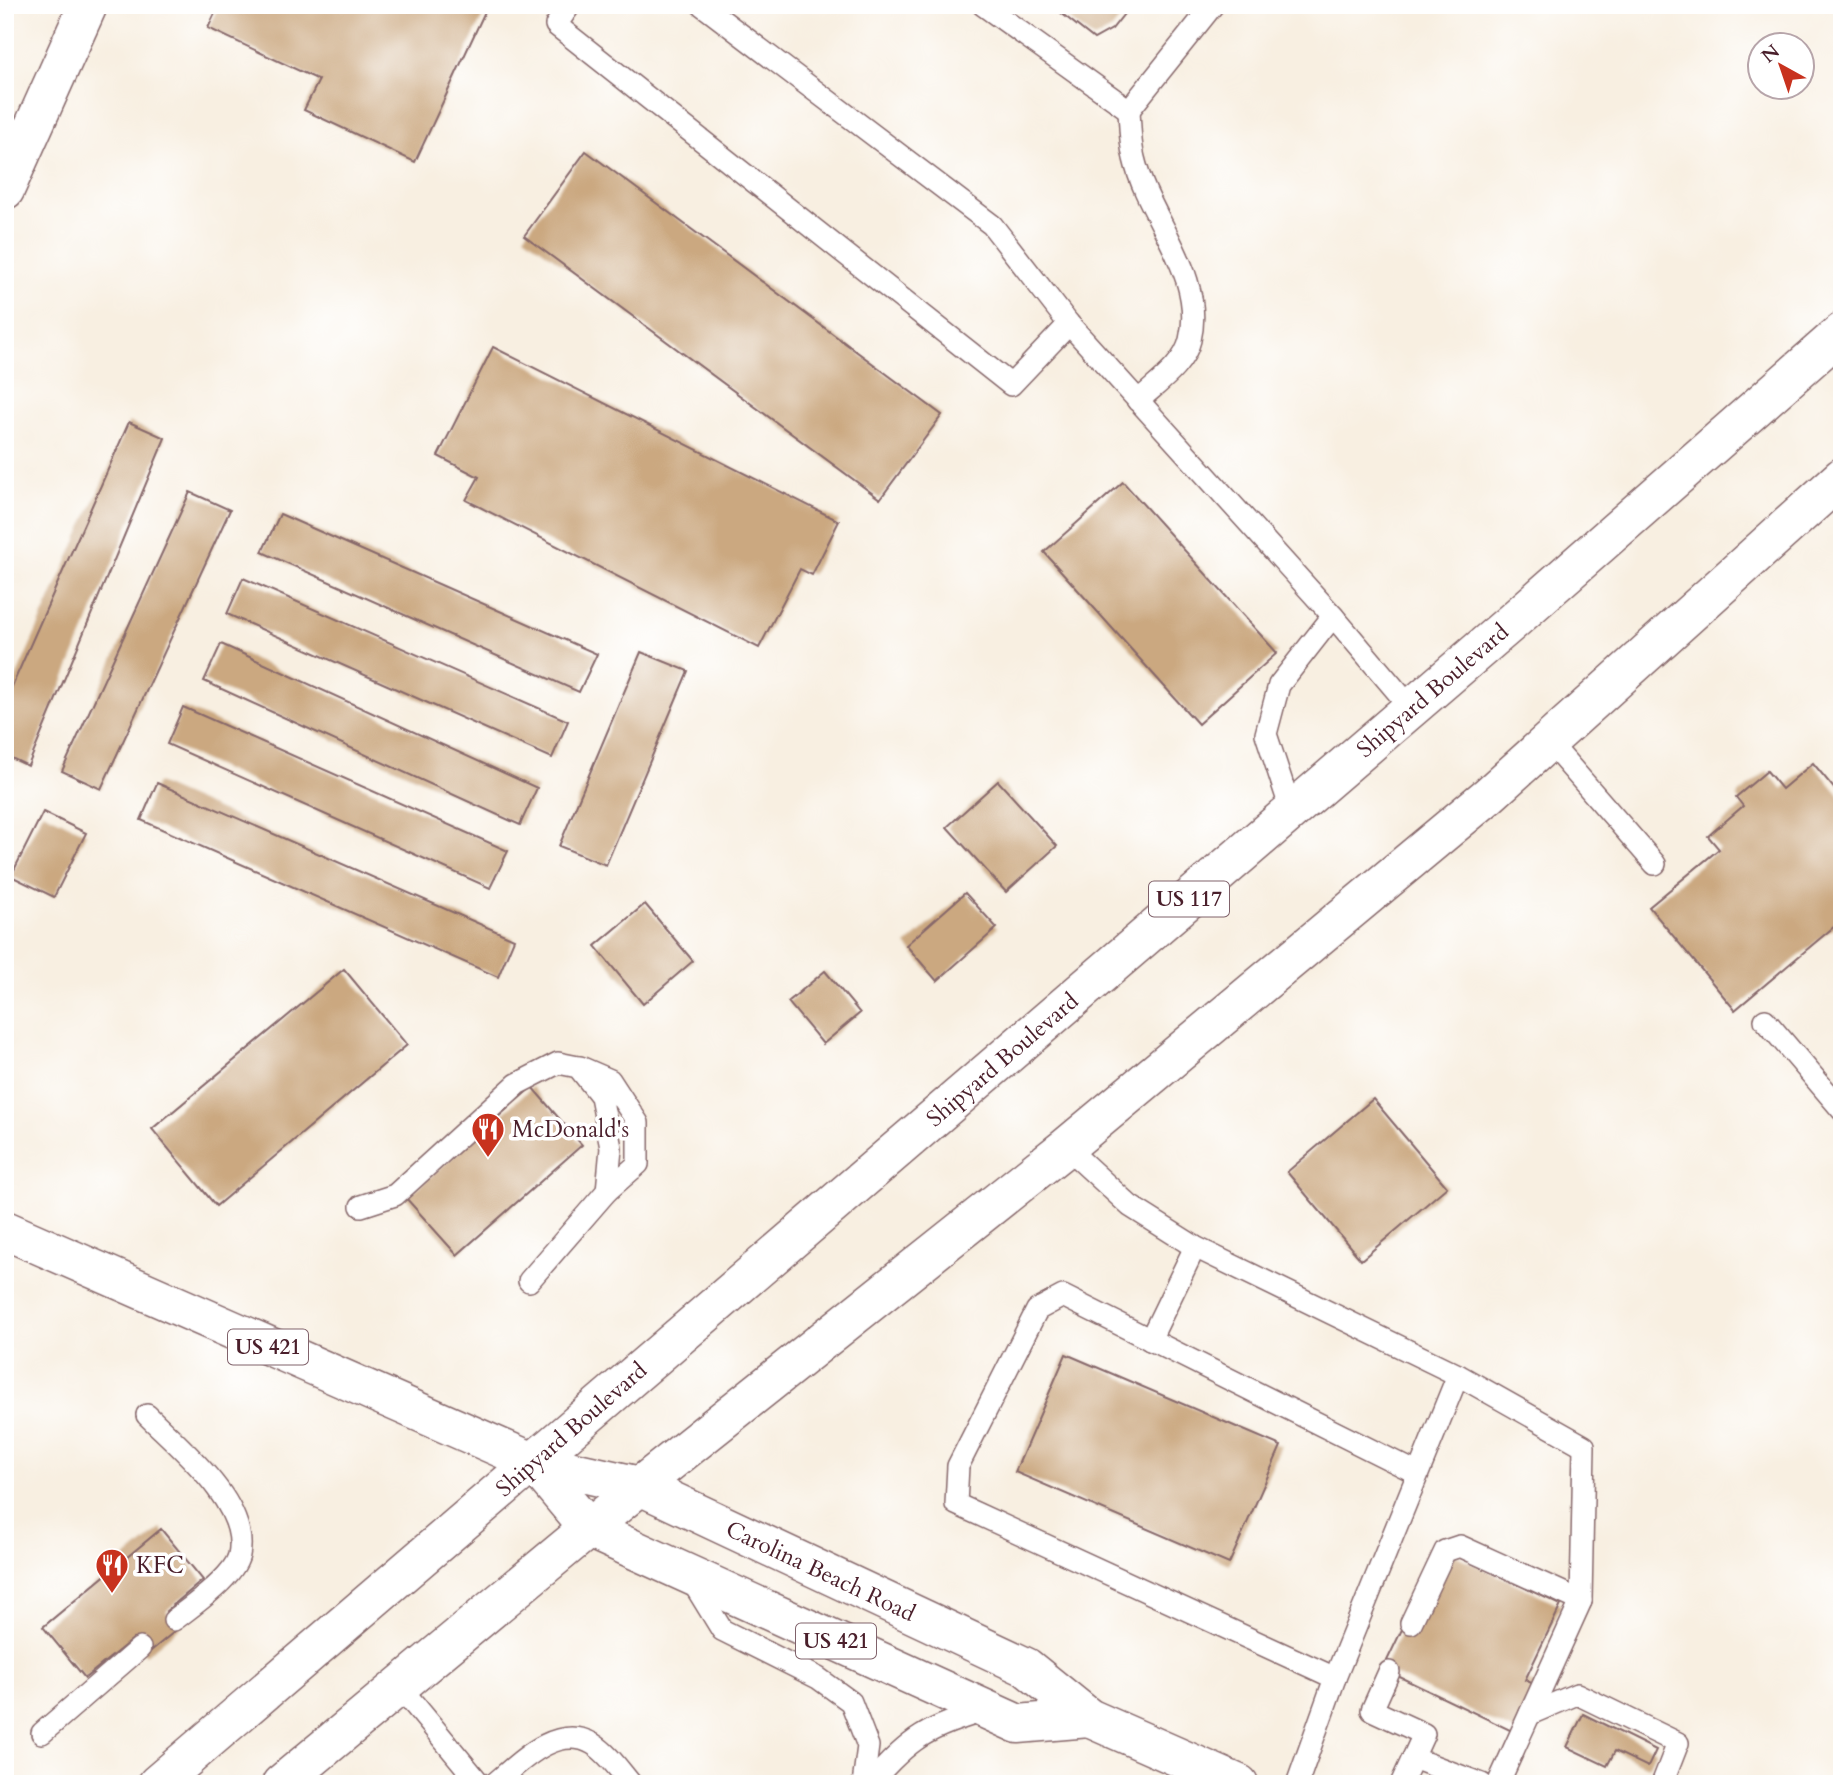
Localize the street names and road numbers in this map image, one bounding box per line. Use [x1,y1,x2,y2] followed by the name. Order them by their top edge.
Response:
[1350,616,1516,765] street label: Shipyard Boulevard
[1149,881,1229,916] road number: US 117
[920,985,1085,1134] street label: Shipyard Boulevard
[228,1330,308,1364] road number: US 421
[489,1355,654,1504] street label: Shipyard Boulevard
[721,1513,921,1629] street label: Carolina Beach Road
[796,1624,876,1658] road number: US 421

